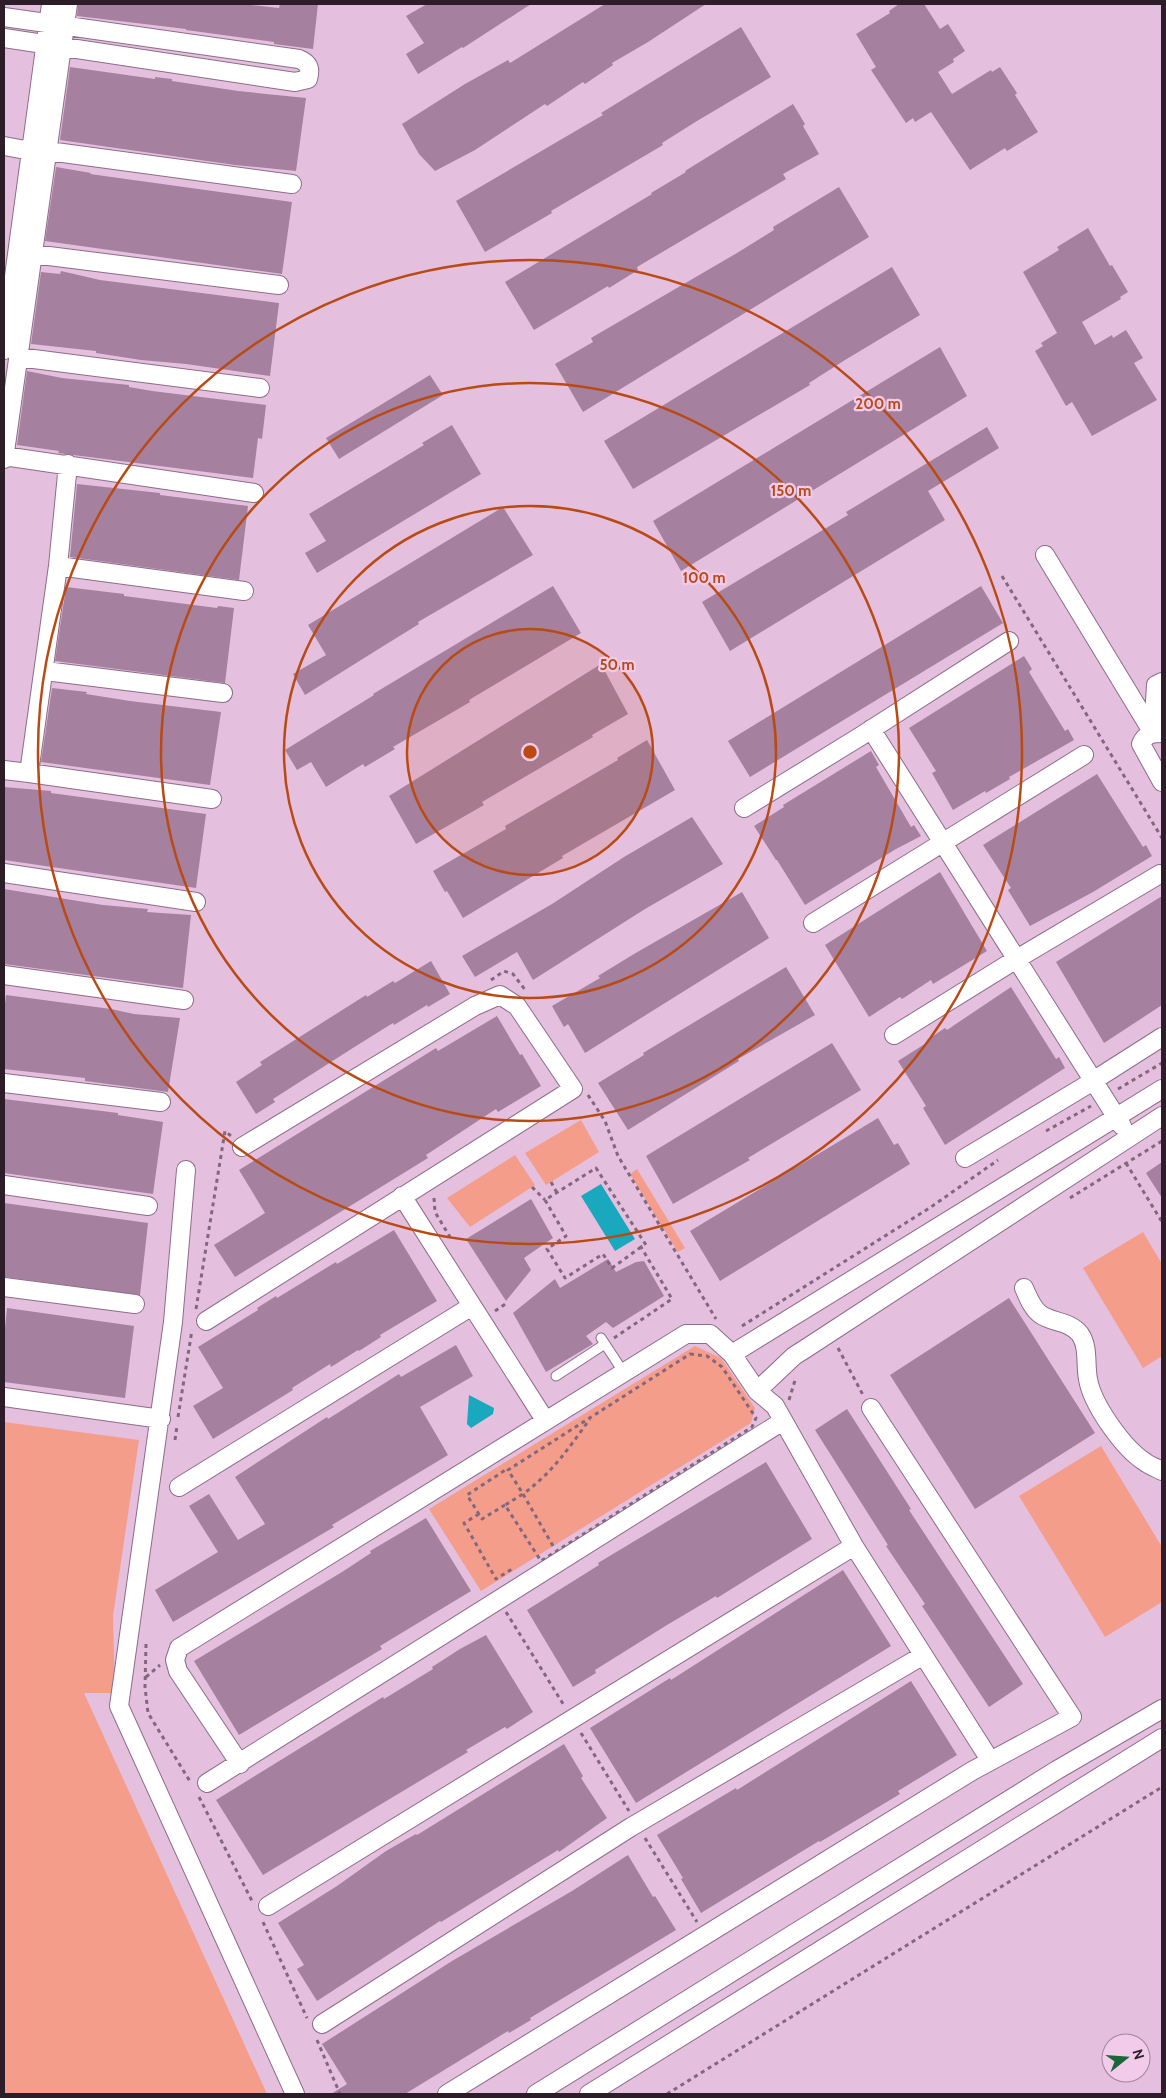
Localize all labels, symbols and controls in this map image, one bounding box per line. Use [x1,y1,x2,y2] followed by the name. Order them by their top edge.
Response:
[855,395,901,413] text: 200 m
[771,482,811,500] text: 150 m
[682,569,726,587] text: 100 m
[599,656,635,674] text: 50 m
[521,743,539,761] centre of rings
[1101,2033,1151,2083] north arrow
[1128,2047,1148,2062] text: N

